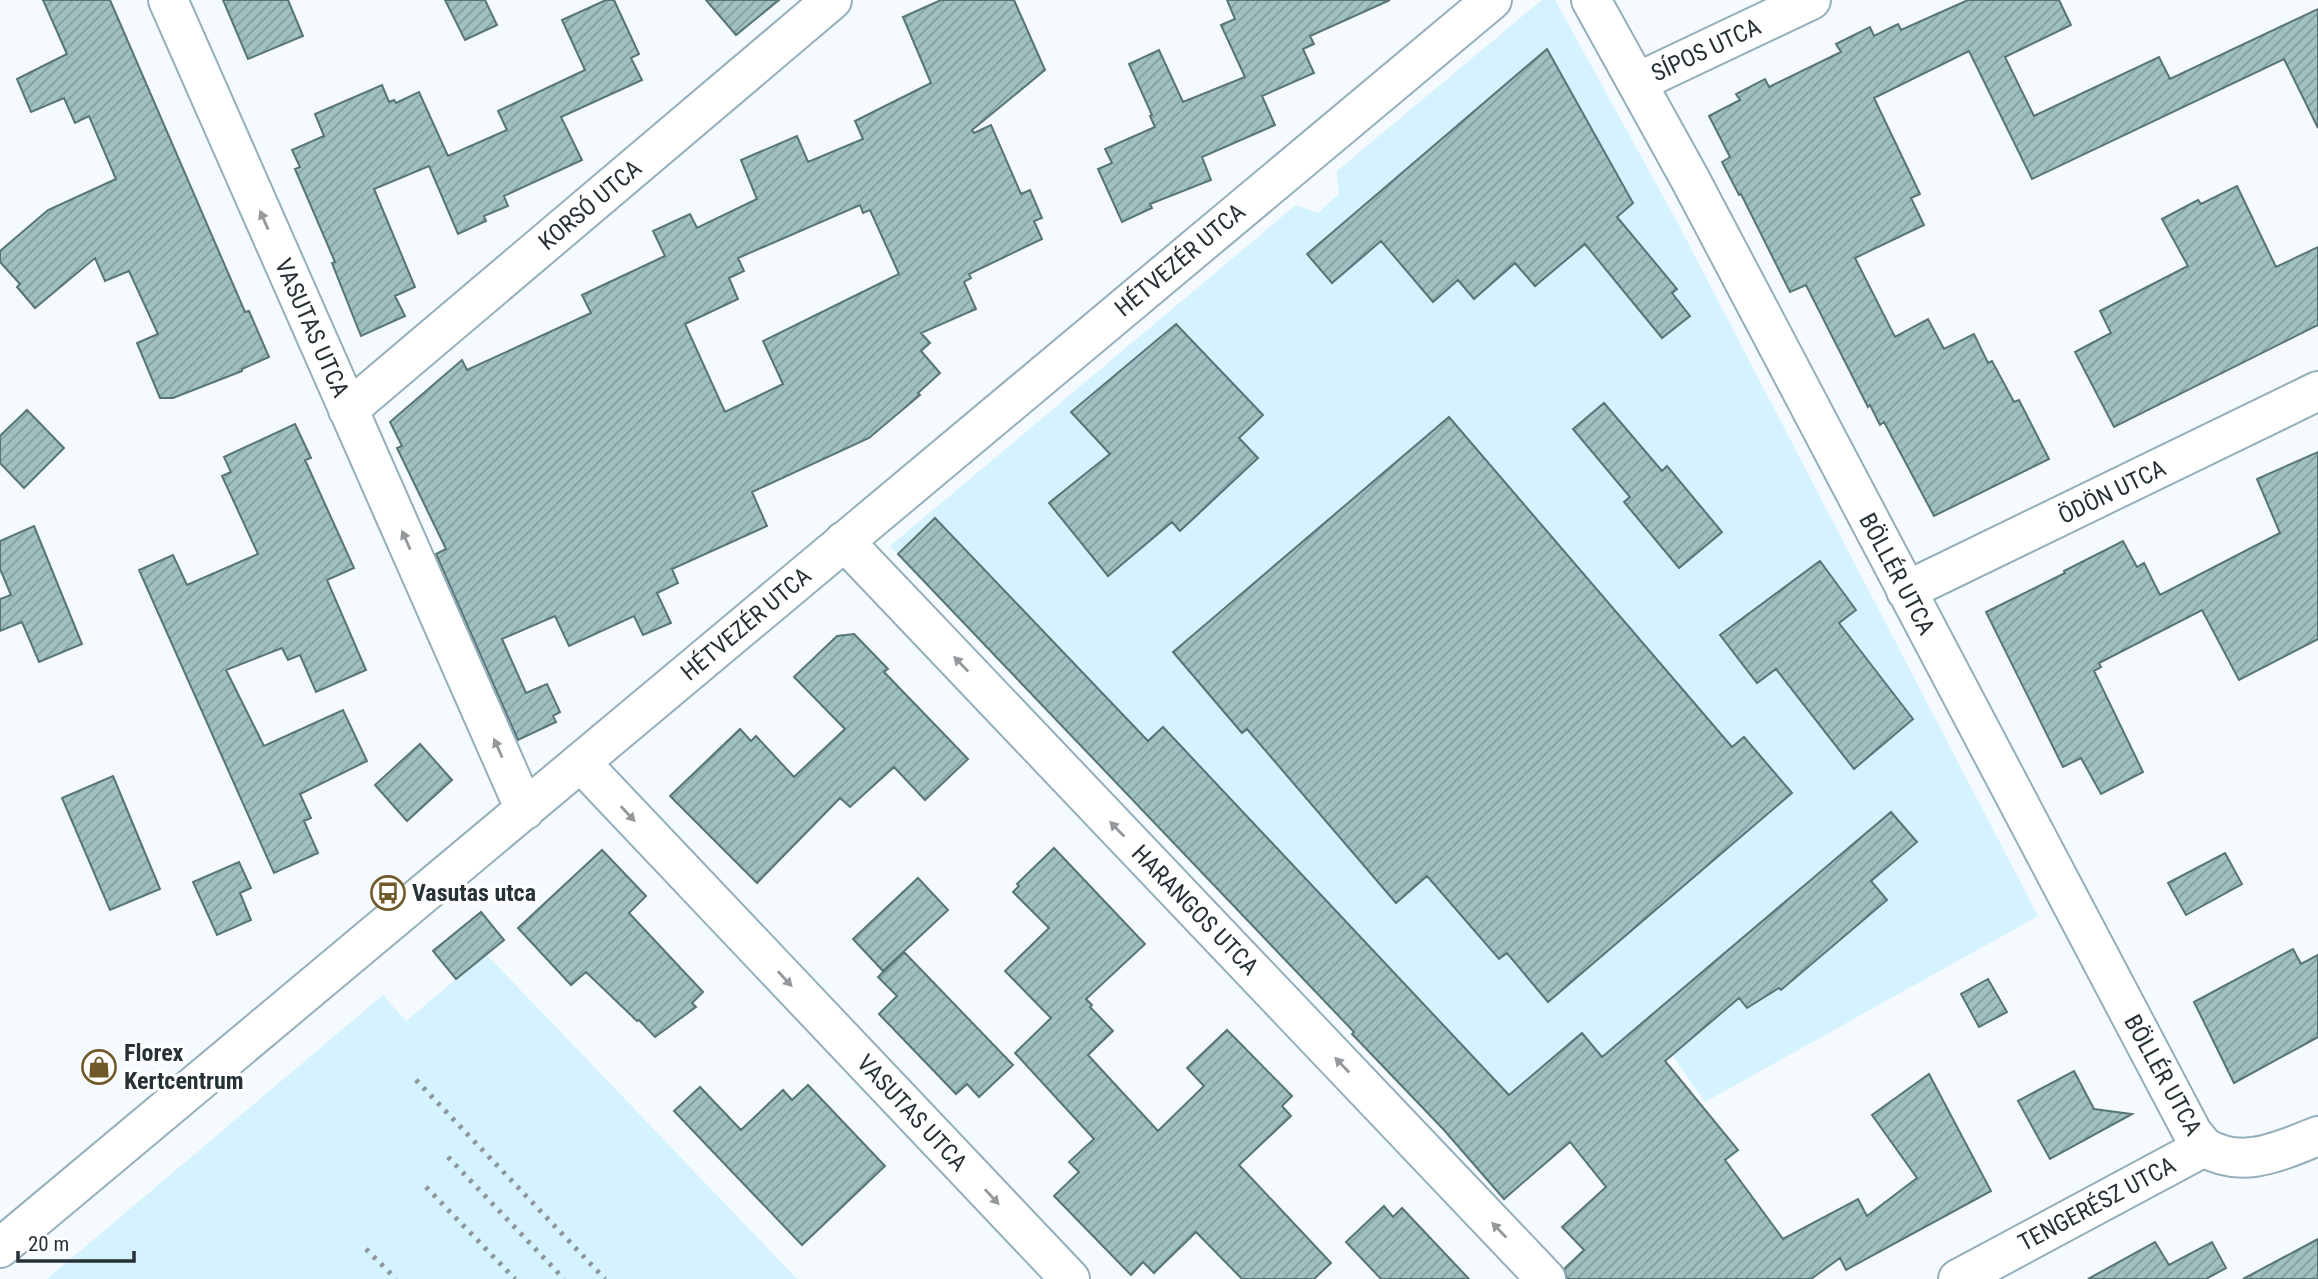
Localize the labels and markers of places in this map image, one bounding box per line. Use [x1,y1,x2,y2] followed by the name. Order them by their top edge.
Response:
[369,874,407,912] bus stop icon: Vasutas utca
[412,879,536,907] place label: Vasutas utca
[124,1039,244,1095] place label: Florex Kertcentrum
[80,1048,118,1086] shop icon: Florex Kertcentrum

